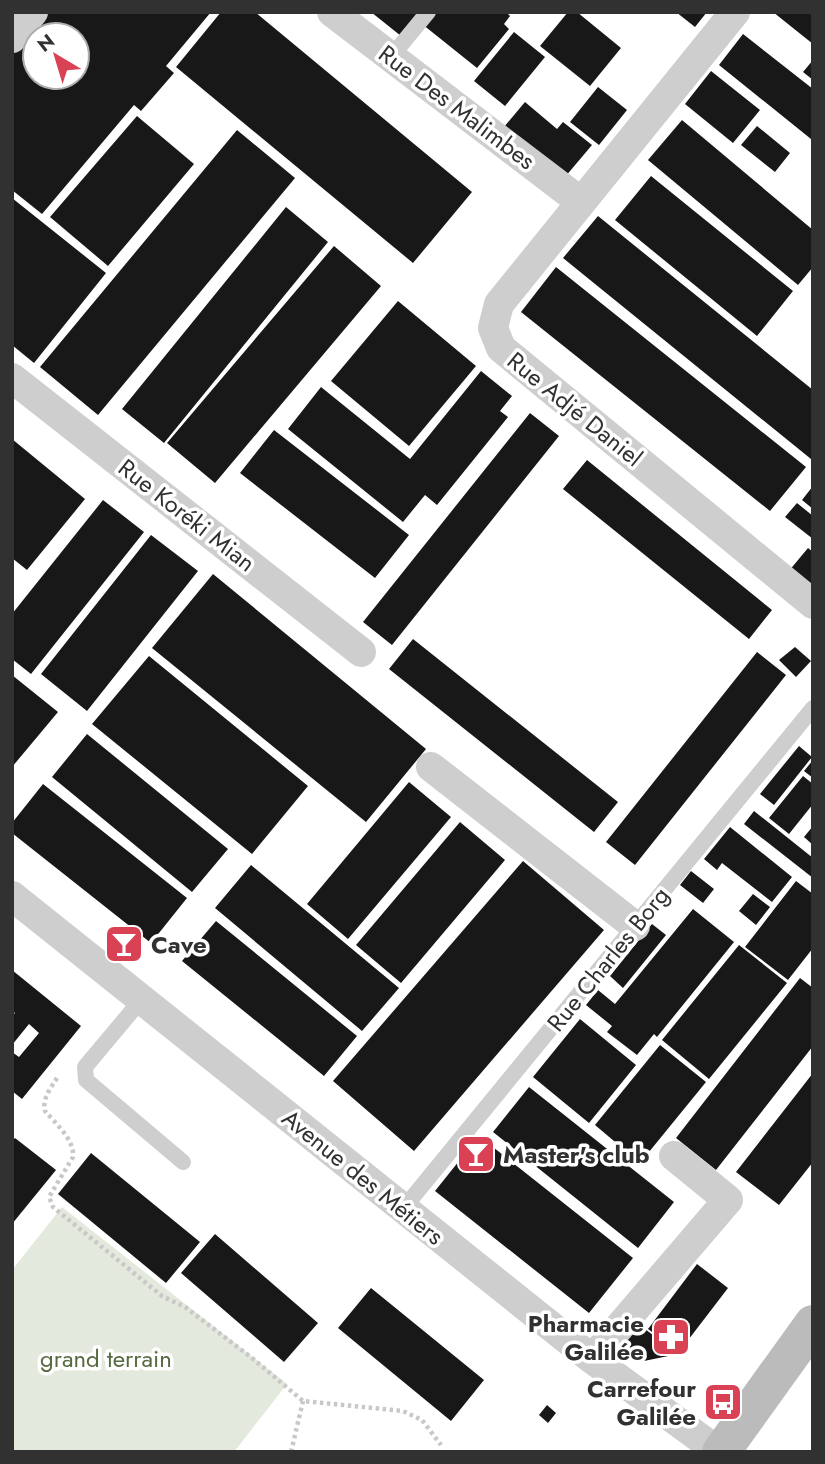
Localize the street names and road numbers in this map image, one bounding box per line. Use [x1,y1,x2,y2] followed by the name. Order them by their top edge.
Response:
[371,36,543,178] street label: Rue Des Malimbes
[500,343,650,475] street label: Rue Adjé Daniel
[111,450,263,580] street label: Rue Koréki Mian
[539,879,677,1039] street label: Rue Charles Borg
[275,1101,451,1253] street label: Avenue des Métiers

